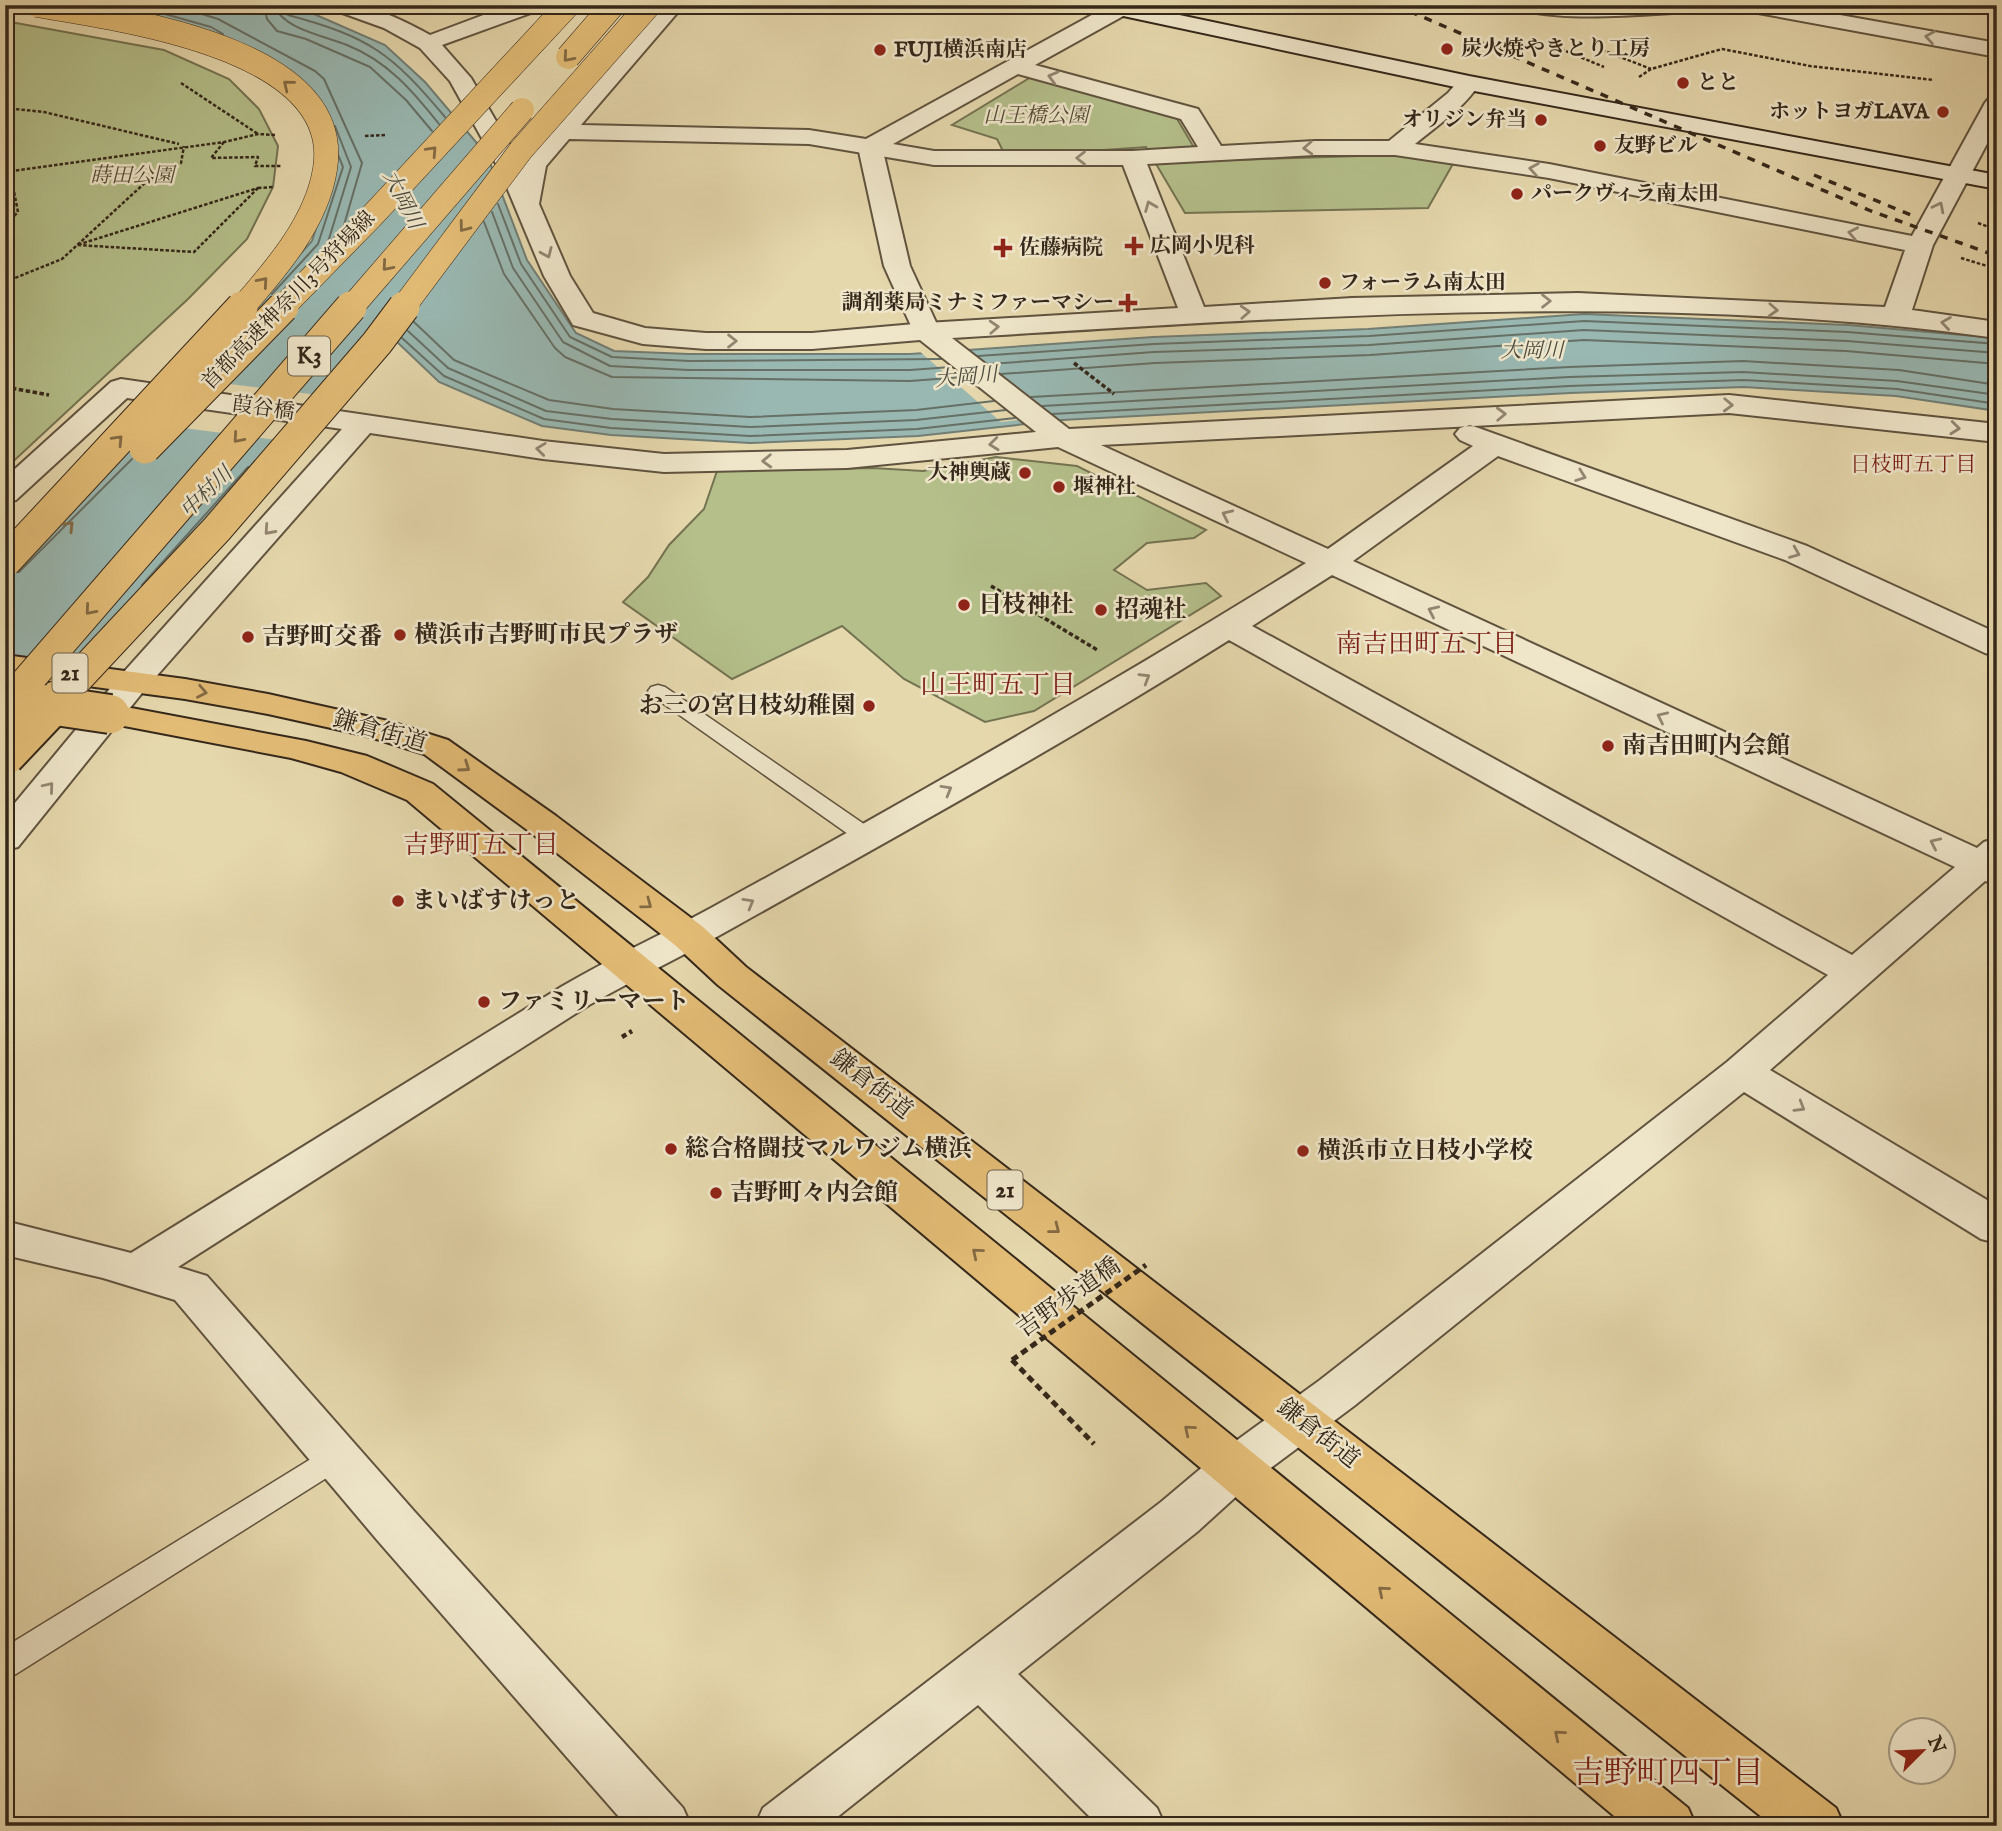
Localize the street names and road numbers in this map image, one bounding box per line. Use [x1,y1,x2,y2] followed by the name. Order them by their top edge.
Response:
[196,206,382,396] street label: 首都高速神奈川3号狩場線
[288,336,330,376] road number: K3
[230,391,296,427] street label: 葭谷橋
[52,653,88,692] road number: 21
[330,704,430,760] street label: 鎌倉街道
[824,1043,918,1127] street label: 鎌倉街道
[988,1170,1023,1210] road number: 21
[1011,1251,1127,1345] street label: 吉野歩道橋
[1271,1392,1365,1476] street label: 鎌倉街道

